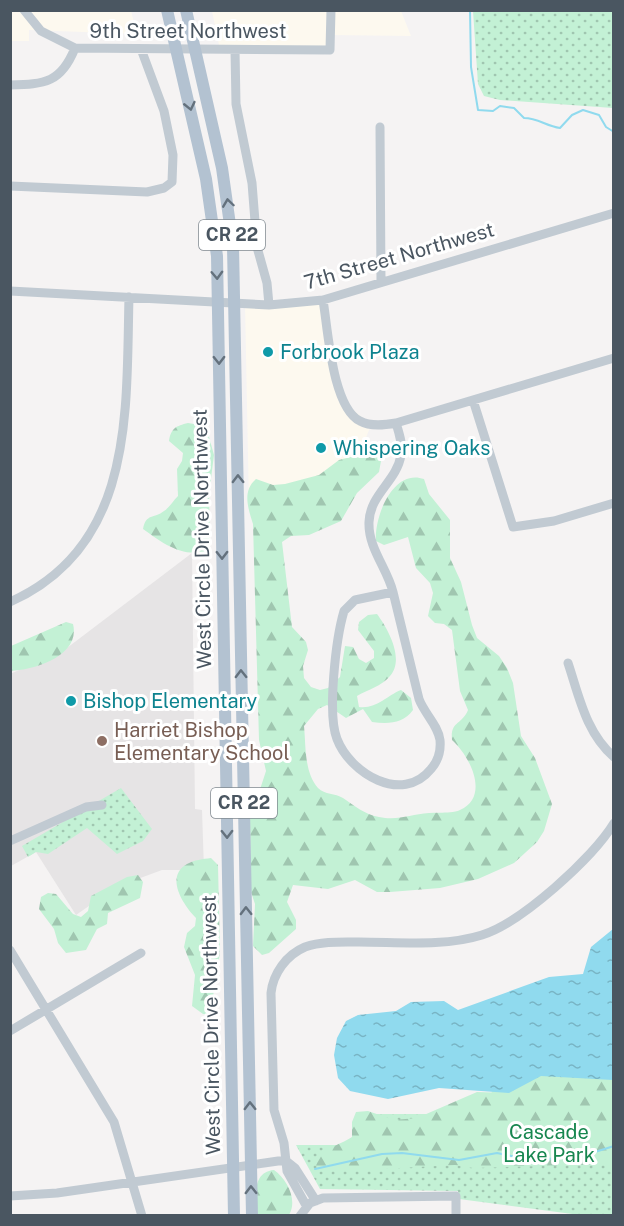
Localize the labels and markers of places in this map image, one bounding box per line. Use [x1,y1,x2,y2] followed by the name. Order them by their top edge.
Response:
[280,340,420,364] place label: Forbrook Plaza
[261,345,275,359] marker: Forbrook Plaza
[333,436,490,460] place label: Whispering Oaks
[314,441,328,455] marker: Whispering Oaks
[83,689,258,713] place label: Bishop Elementary
[64,694,78,708] marker: Bishop Elementary
[114,718,289,765] place label: Harriet Bishop Elementary School
[95,734,109,748] marker: Harriet Bishop Elementary School

